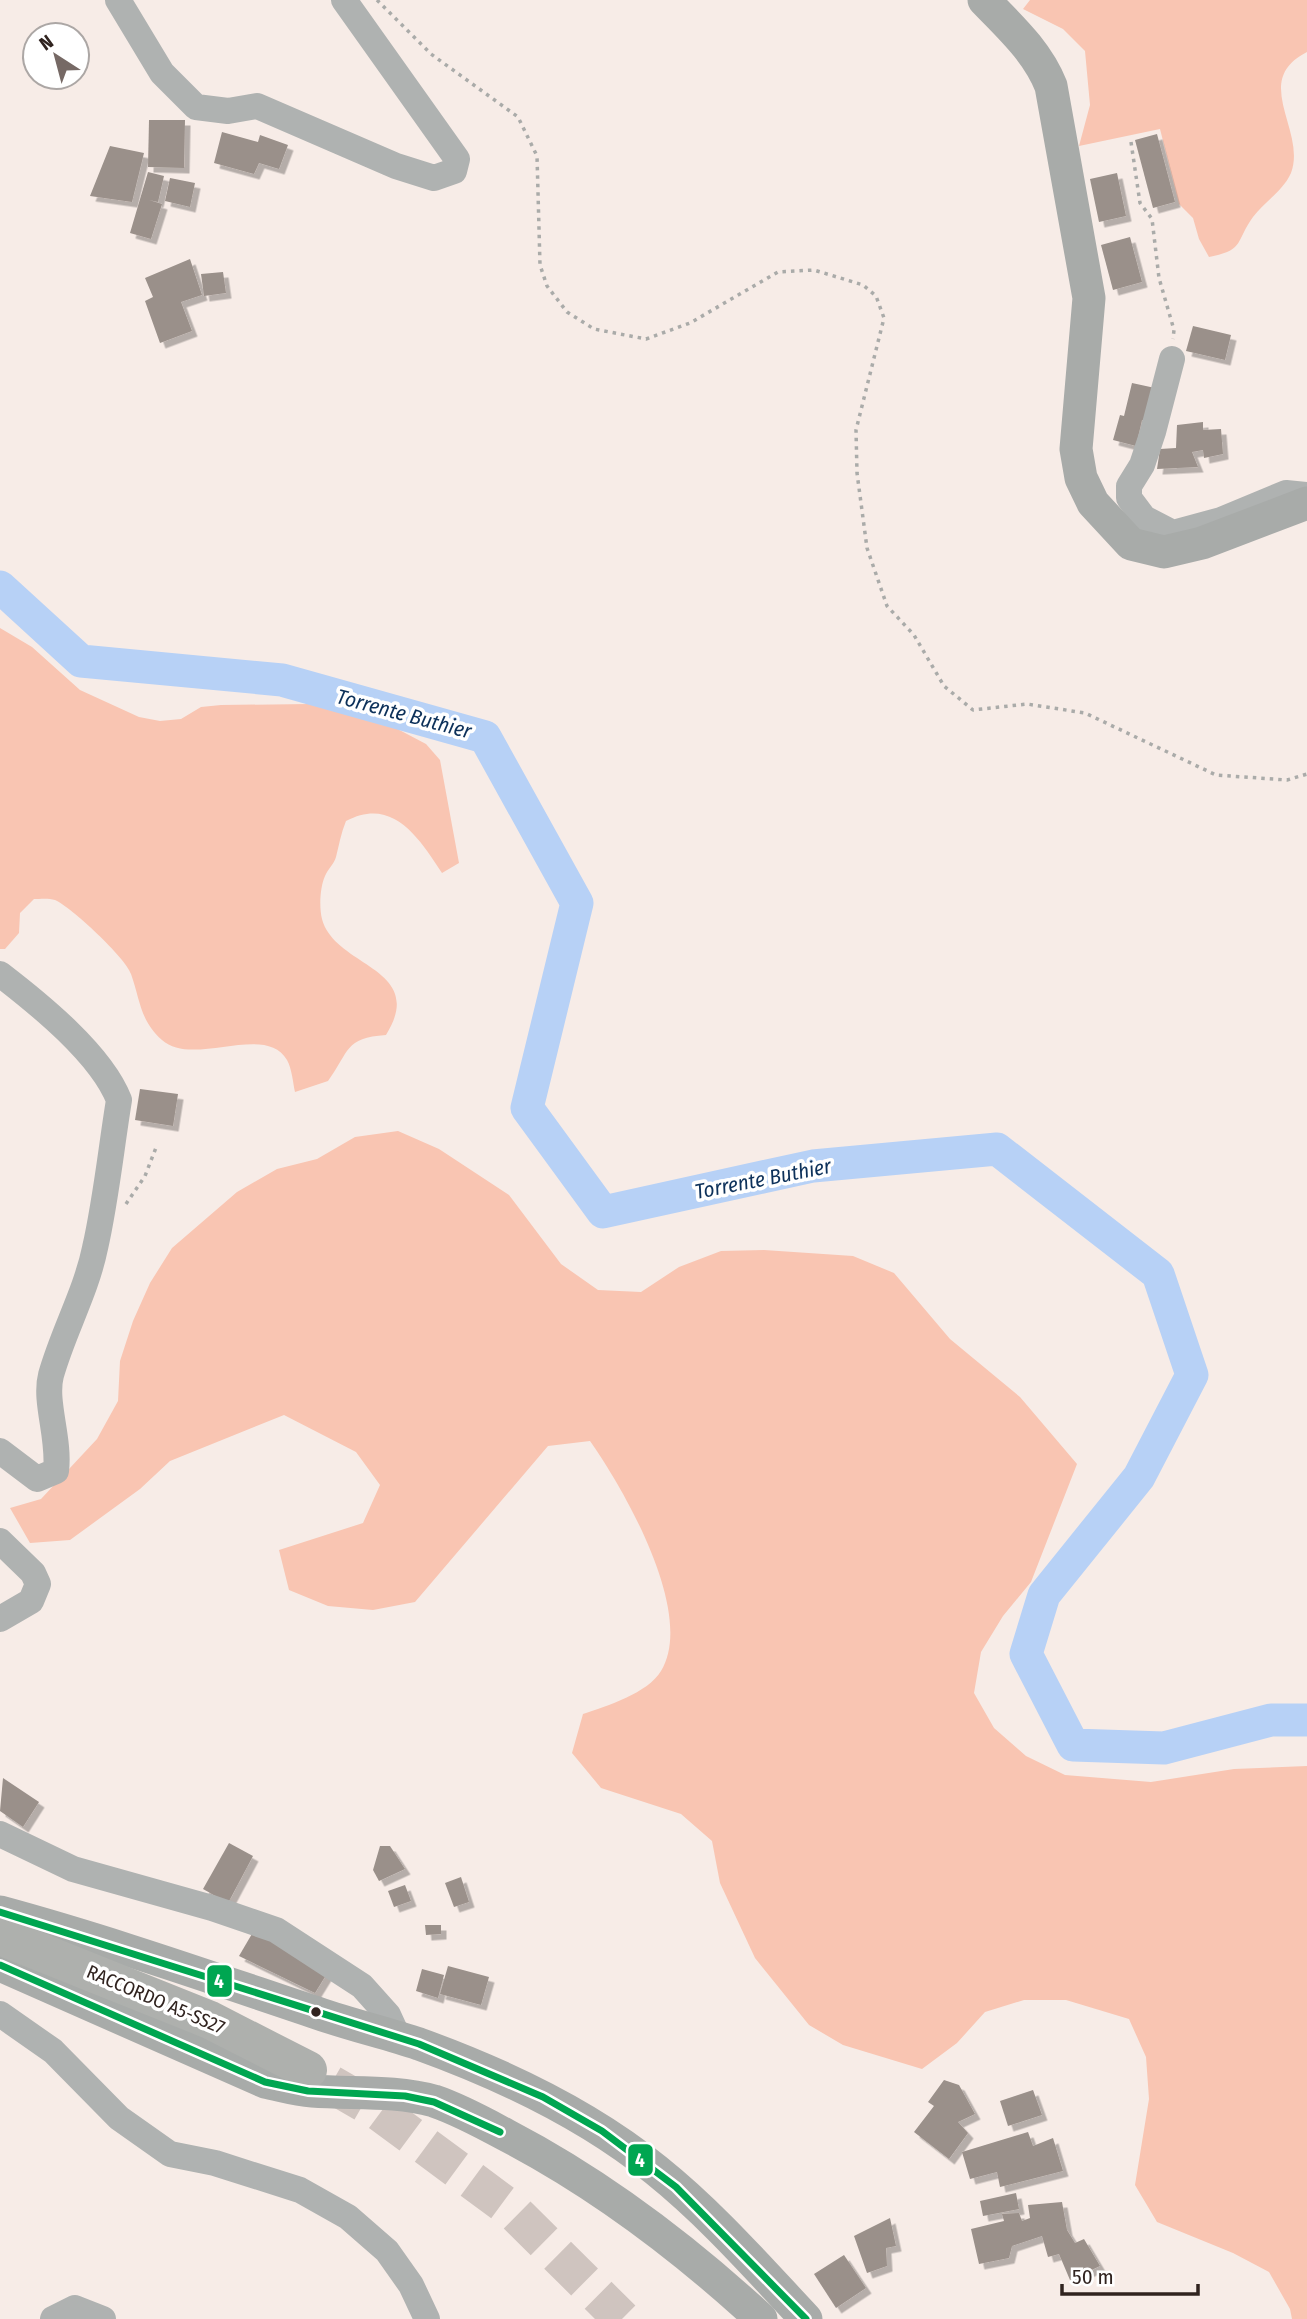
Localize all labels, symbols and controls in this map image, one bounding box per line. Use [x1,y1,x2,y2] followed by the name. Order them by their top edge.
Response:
[21,21,91,91] north arrow
[35,30,58,55] text: N
[334,684,475,745] water label: Torrente Buthier
[693,1153,834,1205] water label: Torrente Buthier
[83,1960,229,2039] street label: RACCORDO A5-SS27
[206,1964,233,1998] line badge: 4
[214,1970,224,1993] text: 4
[309,2005,323,2019] unlabelled marker
[627,2143,654,2177] line badge: 4
[635,2149,645,2172] text: 4
[1062,2252,1198,2296] scale bar
[1072,2264,1114,2290] text: 50 m

